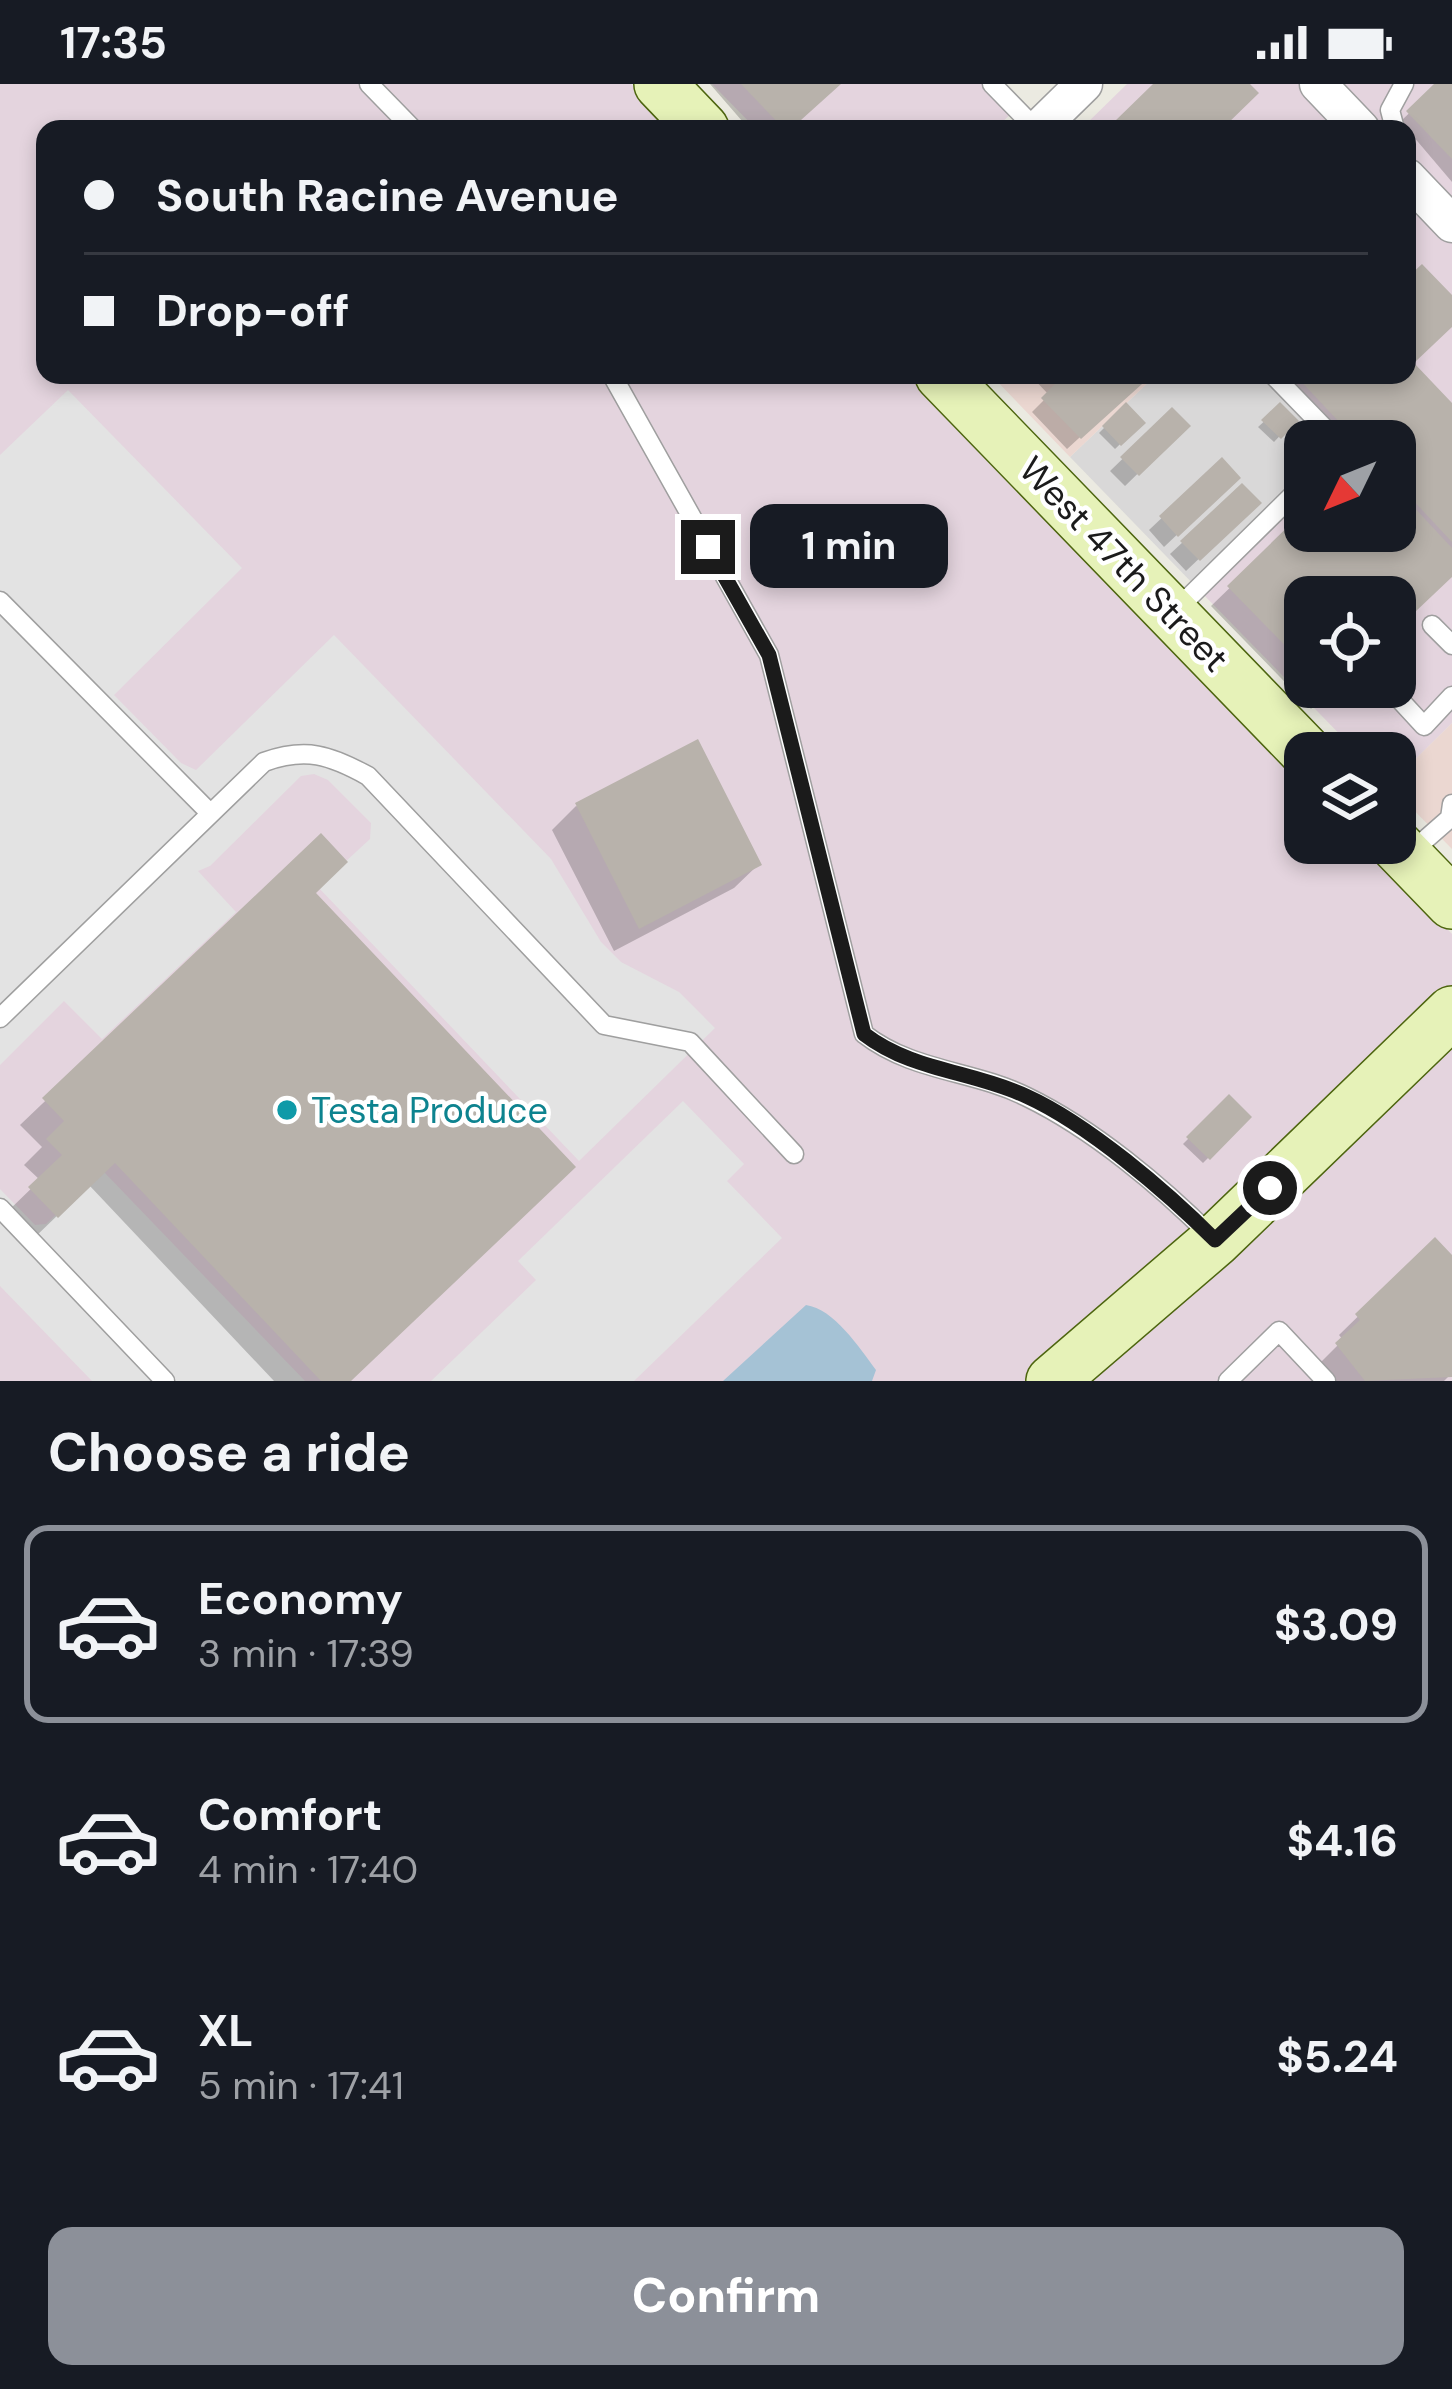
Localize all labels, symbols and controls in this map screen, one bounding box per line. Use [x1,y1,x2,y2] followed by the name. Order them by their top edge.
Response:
[60,13,167,72] text: 17:35
[156,166,619,225] text: South Racine Avenue
[156,281,350,340] text: Drop-off
[1284,420,1416,552] north arrow
[1284,420,1416,864] map controls
[1009,446,1239,682] street label: West 47th Street
[750,505,948,589] callout: 1 min
[681,520,735,574] route end
[802,520,896,571] text: 1 min
[1284,576,1416,708] button: locate
[1284,732,1416,864] button: layers
[311,1087,548,1134] place label: Testa Produce
[274,1097,300,1123] marker: Testa Produce
[1243,1161,1297,1215] route start
[48,1417,410,1488] text: Choose a ride
[198,1569,403,1628] text: Economy
[54,1570,162,1678] icon: car
[1274,1595,1398,1654] text: $3.09
[198,1628,414,1679] text: 3 min · 17:39
[198,1785,382,1844] text: Comfort
[54,1786,162,1894] icon: car
[1287,1811,1398,1870] text: $4.16
[198,1844,418,1895] text: 4 min · 17:40
[198,2001,253,2060] text: XL
[54,2002,162,2110] icon: car
[1277,2027,1398,2086] text: $5.24
[198,2060,404,2111] text: 5 min · 17:41
[48,2227,1404,2365] button: Confirm

